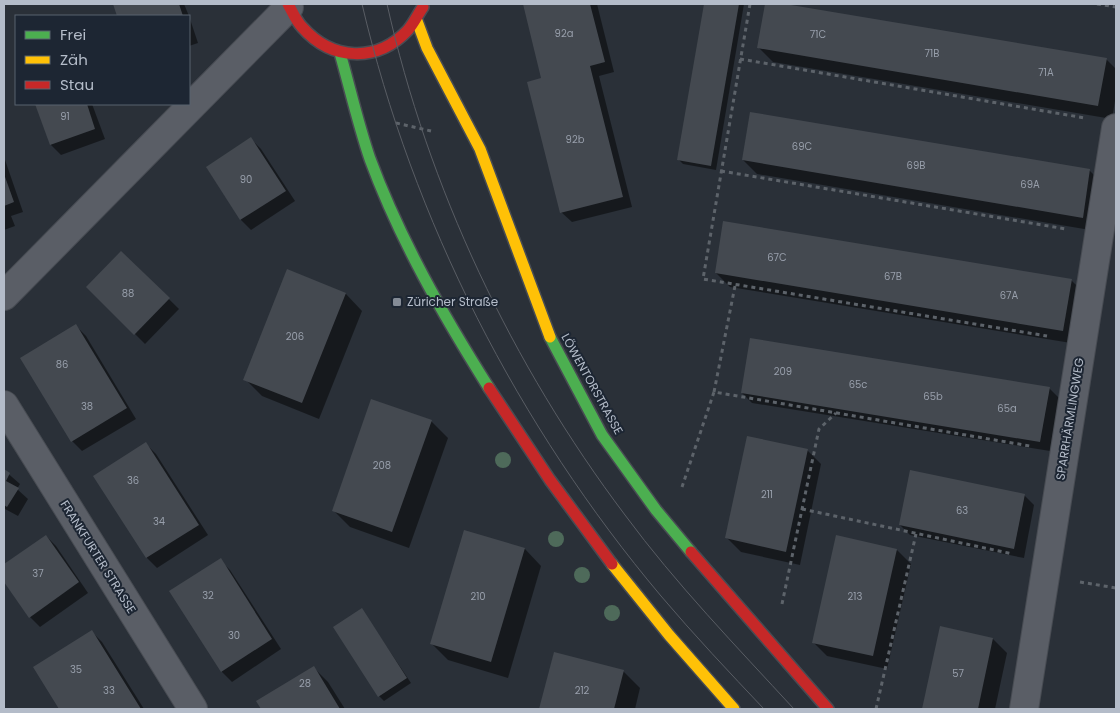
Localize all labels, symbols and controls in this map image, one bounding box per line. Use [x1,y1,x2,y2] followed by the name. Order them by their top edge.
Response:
[15,15,190,105] legend
[60,24,86,45] text: Frei
[555,26,573,41] house number: 92a
[810,27,826,42] house number: 71C
[925,46,939,61] house number: 71B
[60,49,88,70] text: Zäh
[1038,65,1054,80] house number: 71A
[60,74,94,95] text: Stau
[60,109,70,124] house number: 91
[566,132,585,147] house number: 92b
[792,139,812,154] house number: 69C
[907,158,925,173] house number: 69B
[240,172,252,187] house number: 90
[1020,177,1040,192] house number: 69A
[767,250,787,265] house number: 67C
[884,269,902,284] house number: 67B
[122,286,134,301] house number: 88
[1000,288,1019,303] house number: 67A
[407,293,498,310] place label: Züricher Straße
[391,296,403,308] marker: Züricher Straße
[286,329,304,344] house number: 206
[558,330,627,437] street label: LÖWENTORSTRASSE
[1051,356,1088,481] street label: SPARRHÄRMLINGWEG
[56,357,68,372] house number: 86
[774,364,792,379] house number: 209
[849,377,867,392] house number: 65c
[923,389,943,404] house number: 65b
[81,399,93,414] house number: 38
[997,401,1017,416] house number: 65a
[373,458,391,473] house number: 208
[127,473,139,488] house number: 36
[761,487,773,502] house number: 211
[57,497,140,617] street label: FRANKFURTER STRASSE
[956,503,968,518] house number: 63
[153,514,165,529] house number: 34
[32,566,44,581] house number: 37
[202,588,214,603] house number: 32
[470,589,486,604] house number: 210
[848,589,863,604] house number: 213
[228,628,240,643] house number: 30
[70,662,82,677] house number: 35
[952,666,964,681] house number: 57
[299,676,311,691] house number: 28
[103,683,115,698] house number: 33
[575,683,590,698] house number: 212

